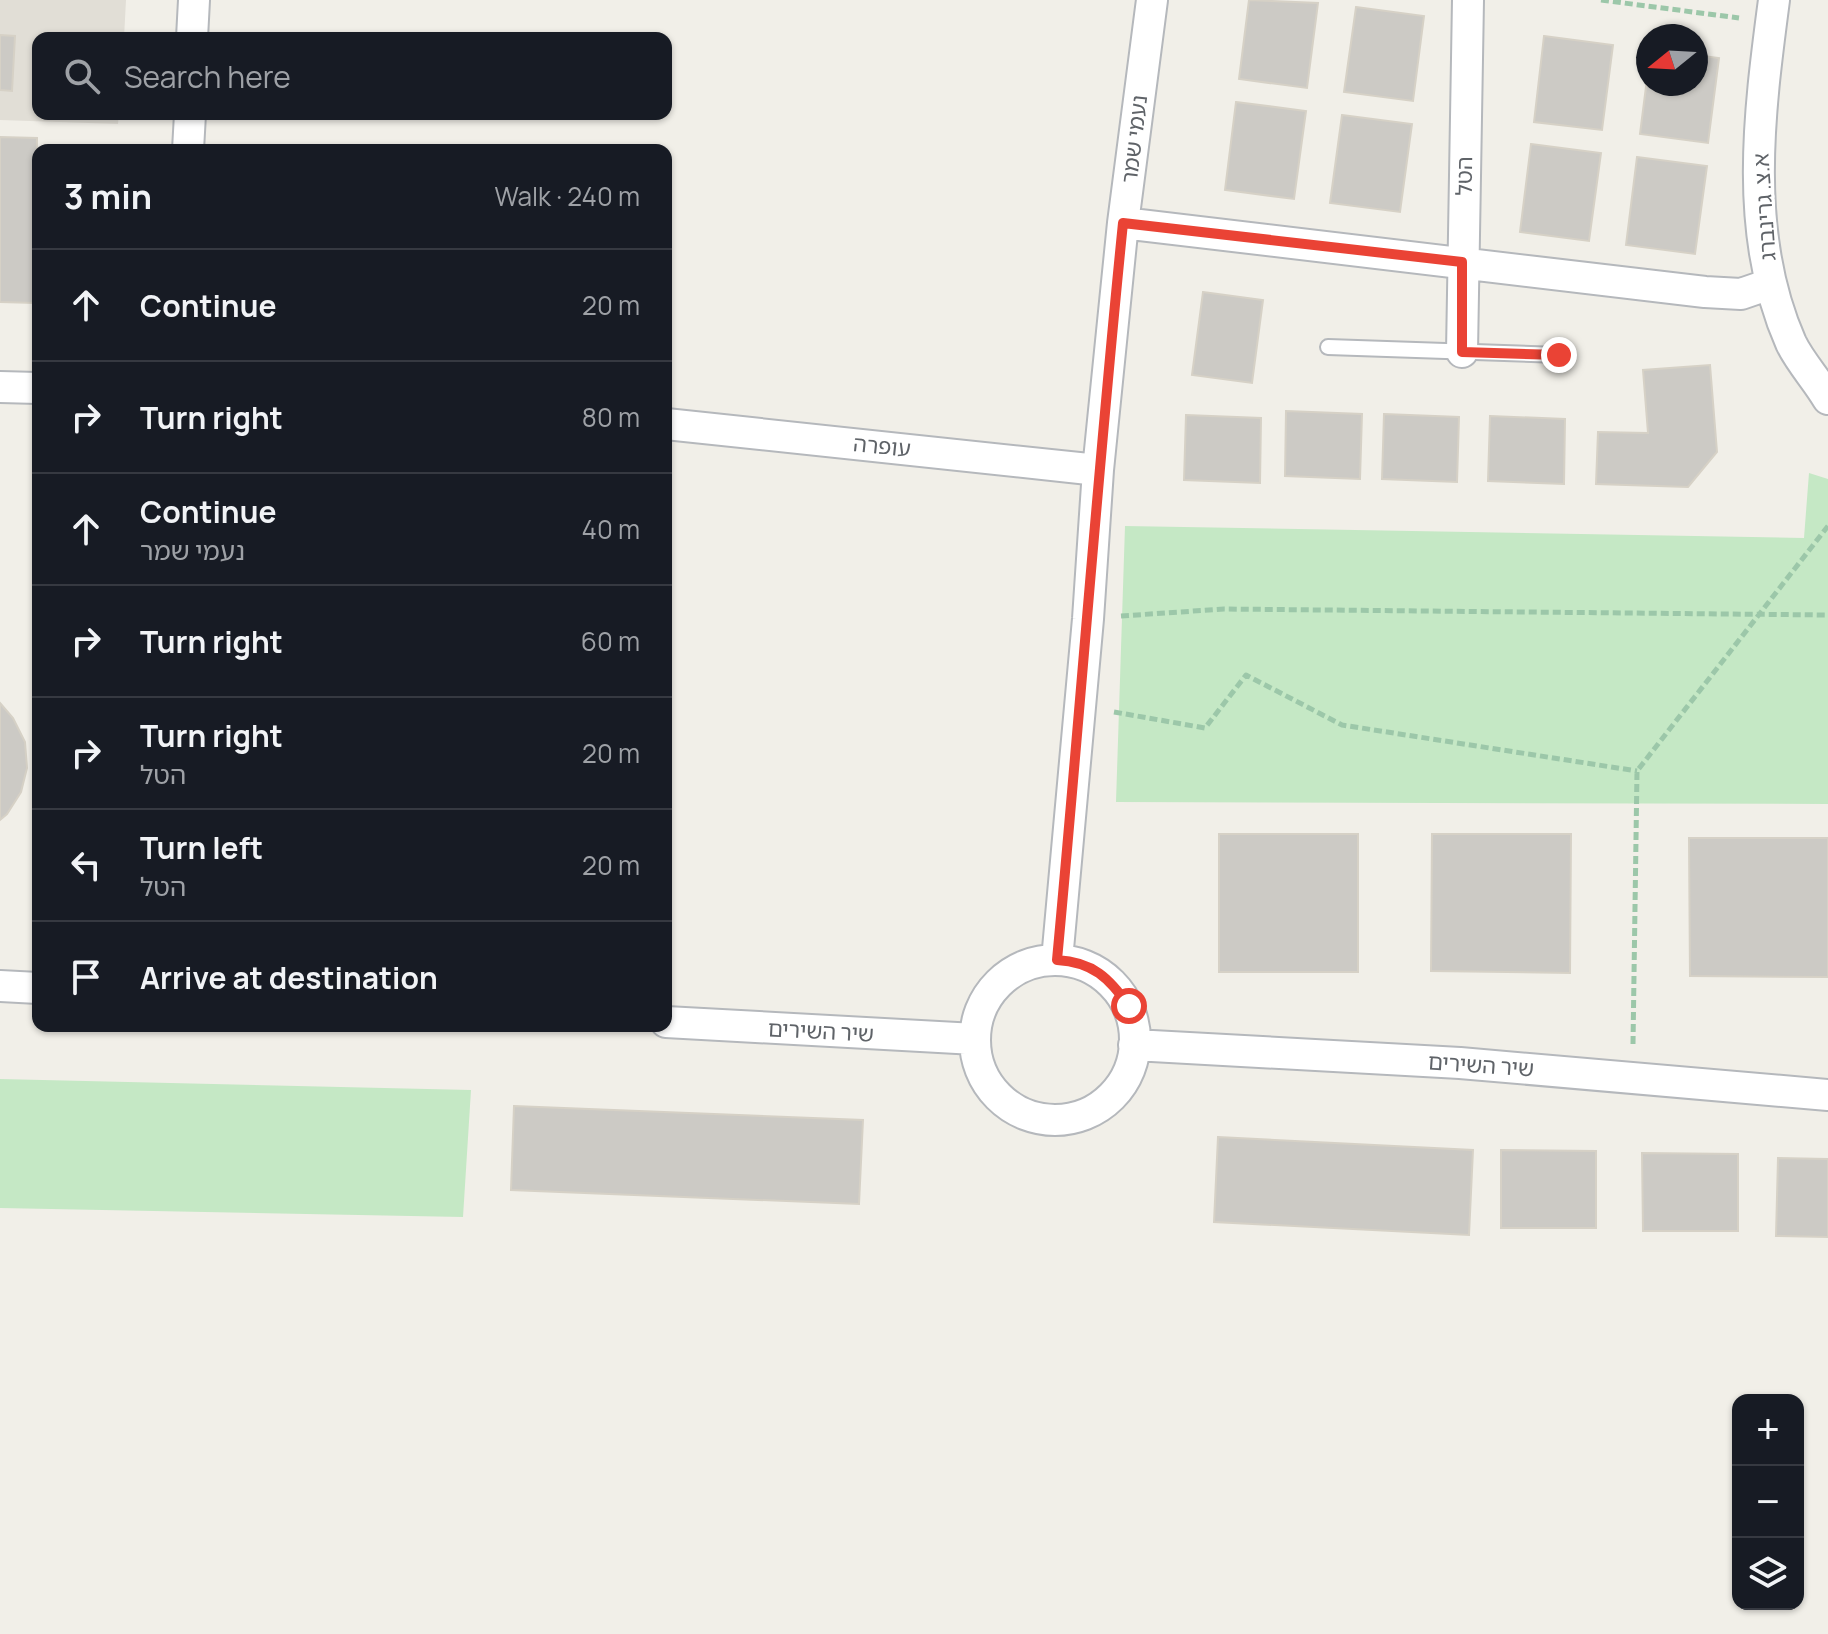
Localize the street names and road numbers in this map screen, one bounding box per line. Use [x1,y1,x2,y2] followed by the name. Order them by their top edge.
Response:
[1114,93,1154,185] street label: נעמי שמר
[1745,152,1783,262] street label: א.צ. גרינברג
[1449,156,1479,196] street label: הטל
[852,428,912,464] street label: עופרה
[767,1013,875,1049] street label: שיר השירים
[1427,1046,1535,1084] street label: שיר השירים

